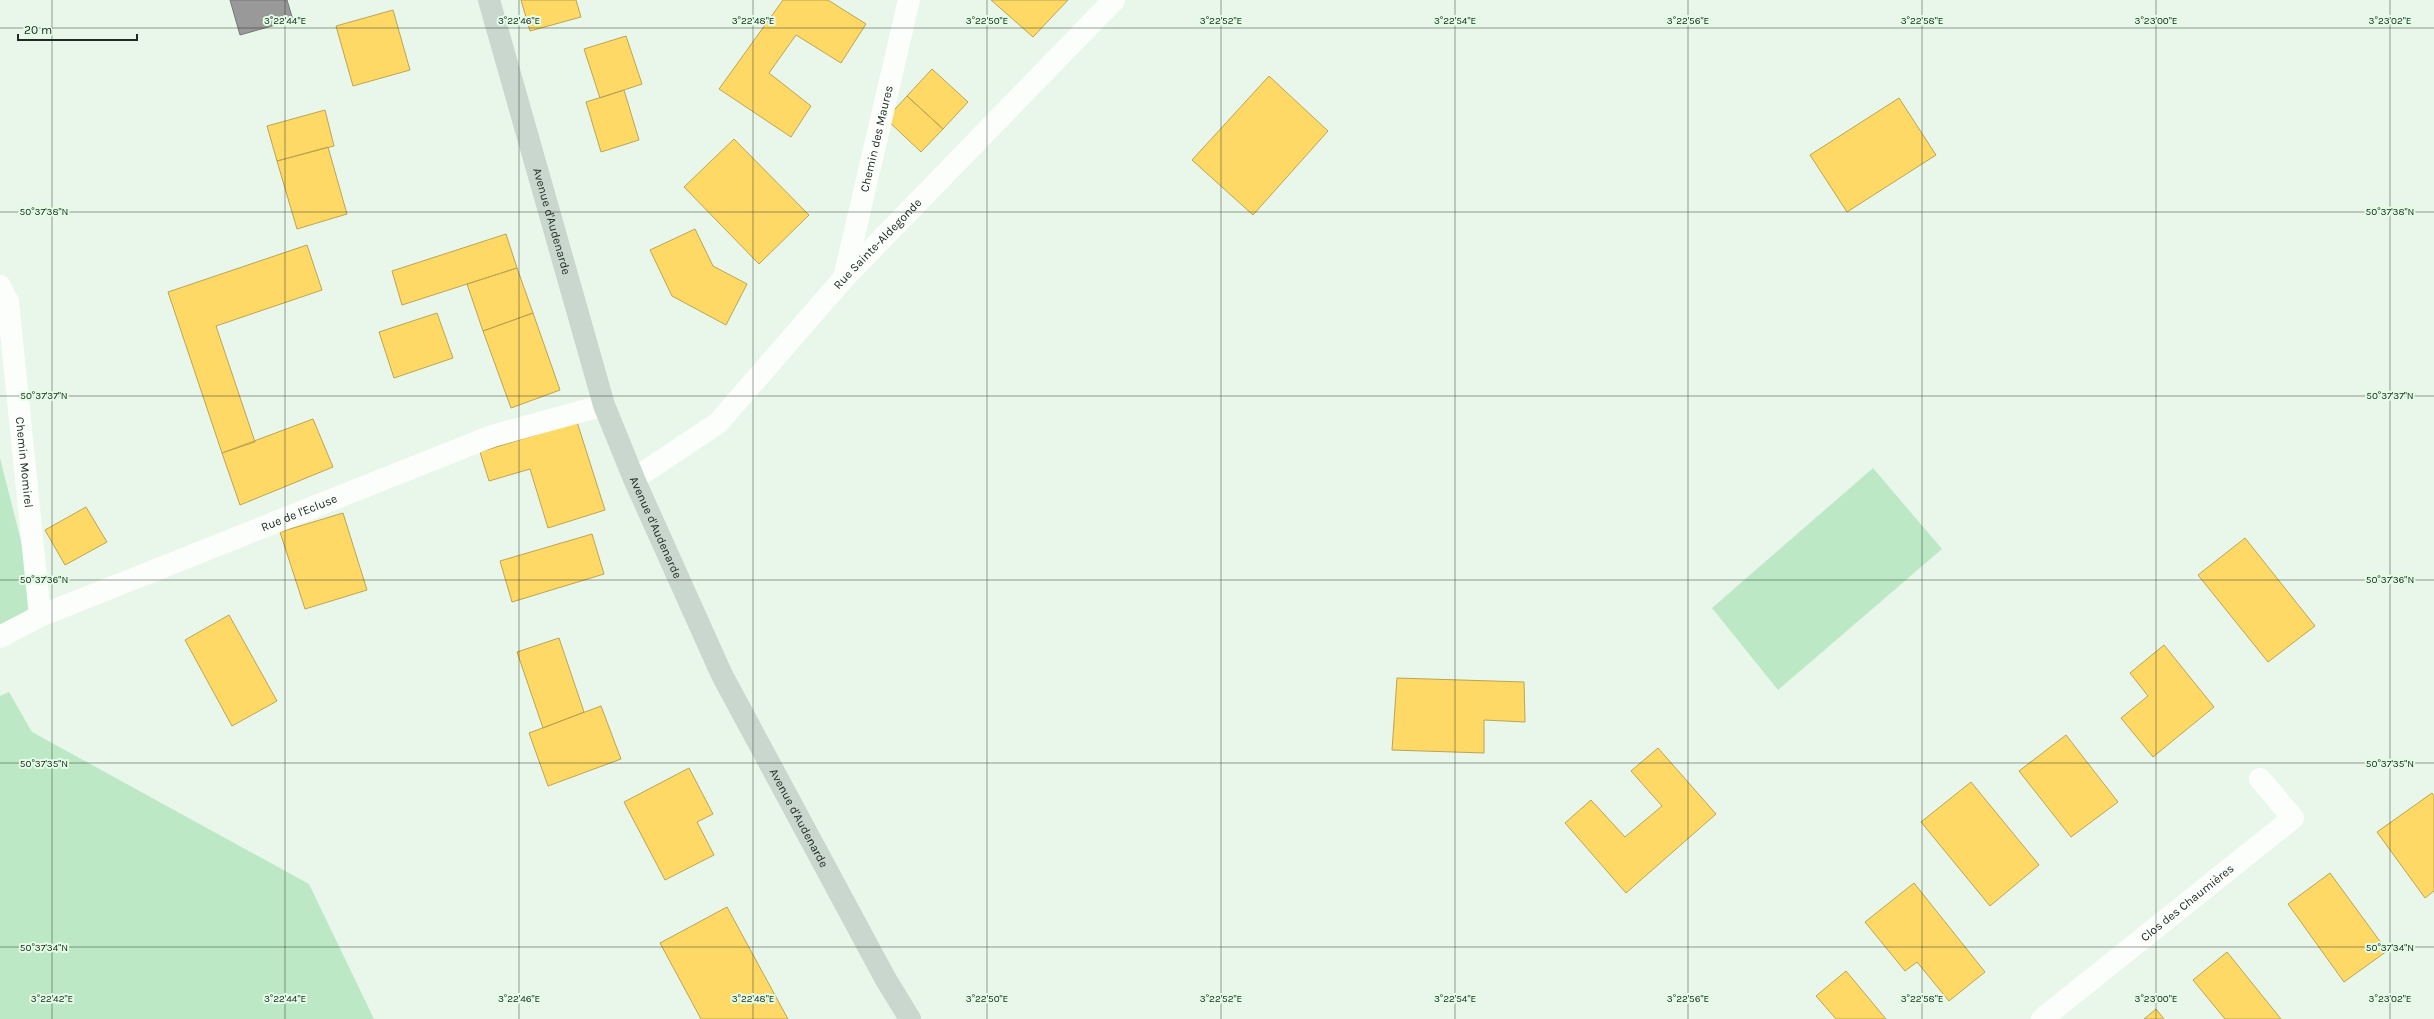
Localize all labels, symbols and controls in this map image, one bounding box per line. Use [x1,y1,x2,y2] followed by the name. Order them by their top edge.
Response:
[264,15,306,27] text: 3°22'44"E
[498,15,540,27] text: 3°22'46"E
[732,15,774,27] text: 3°22'48"E
[966,15,1008,27] text: 3°22'50"E
[1200,15,1242,27] text: 3°22'52"E
[1434,15,1476,27] text: 3°22'54"E
[1667,15,1709,27] text: 3°22'56"E
[1901,15,1943,27] text: 3°22'58"E
[2135,15,2177,27] text: 3°23'00"E
[2369,15,2411,27] text: 3°23'02"E
[18,16,137,42] scale bar
[24,23,52,37] text: 20 m
[857,84,896,193] street label: Chemin des Maures
[530,166,574,276] street label: Avenue d'Audenarde
[831,195,924,292] street label: Rue Sainte-Aldegonde
[20,206,68,218] text: 50°37'38"N
[2366,206,2414,218] text: 50°37'38"N
[20,390,68,402] text: 50°37'37"N
[2366,390,2414,402] text: 50°37'37"N
[13,416,36,508] street label: Chemin Momirel
[627,474,685,581] street label: Avenue d'Audenarde
[259,491,339,534] street label: Rue de l'Ecluse
[20,574,68,586] text: 50°37'36"N
[2366,574,2414,586] text: 50°37'36"N
[20,758,68,770] text: 50°37'35"N
[2366,758,2414,770] text: 50°37'35"N
[767,766,831,870] street label: Avenue d'Audenarde
[2138,861,2237,944] street label: Clos des Chaumières
[20,942,68,954] text: 50°37'34"N
[2366,942,2414,954] text: 50°37'34"N
[31,993,73,1005] text: 3°22'42"E
[264,993,306,1005] text: 3°22'44"E
[498,993,540,1005] text: 3°22'46"E
[732,993,774,1005] text: 3°22'48"E
[966,993,1008,1005] text: 3°22'50"E
[1200,993,1242,1005] text: 3°22'52"E
[1434,993,1476,1005] text: 3°22'54"E
[1667,993,1709,1005] text: 3°22'56"E
[1901,993,1943,1005] text: 3°22'58"E
[2135,993,2177,1005] text: 3°23'00"E
[2369,993,2411,1005] text: 3°23'02"E

